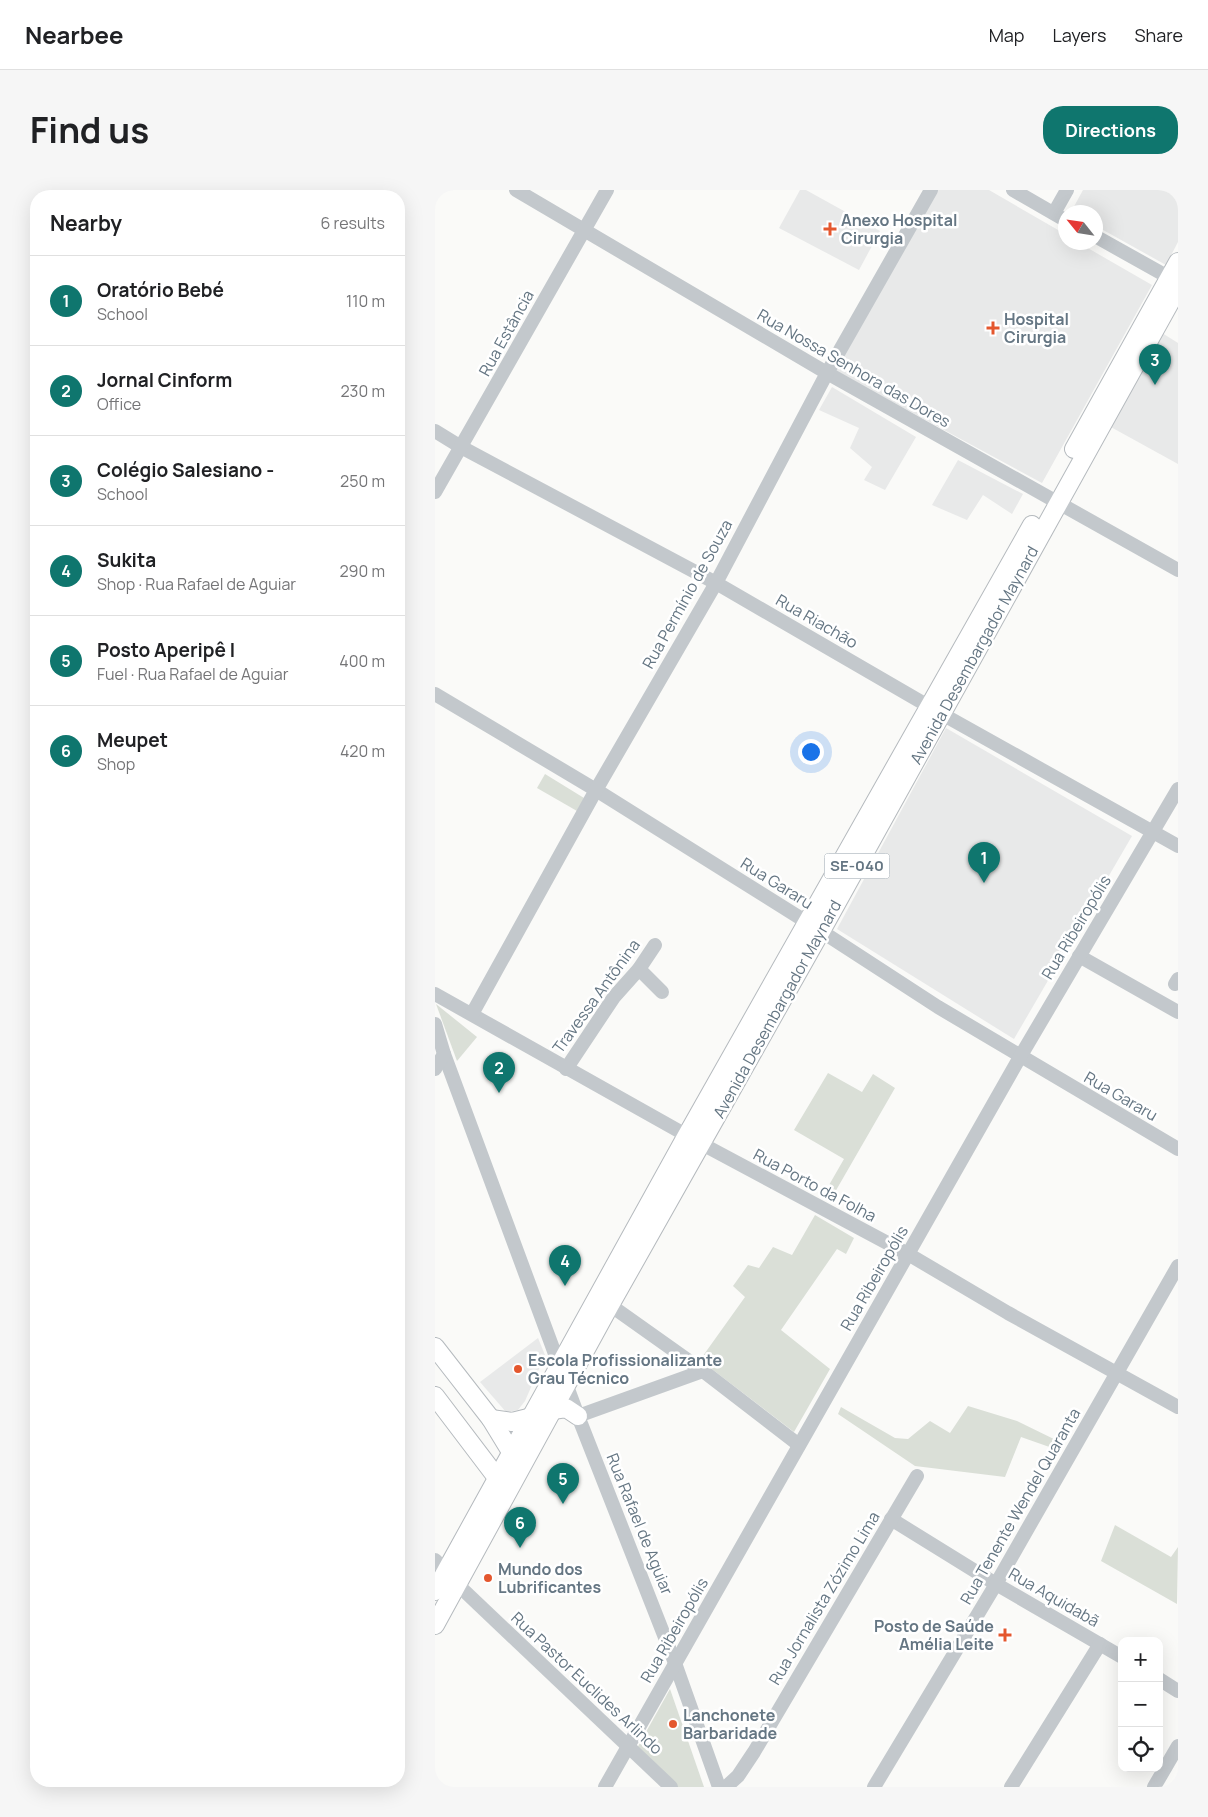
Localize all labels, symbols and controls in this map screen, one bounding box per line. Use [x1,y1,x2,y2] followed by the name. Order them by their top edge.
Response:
[25,18,124,51] text: Nearbee
[989,23,1024,47] text: Map
[1052,23,1106,47] text: Layers
[1134,23,1183,47] text: Share
[30,106,149,154] text: Find us
[1043,106,1178,154] button: Directions
[1058,205,1103,250] north arrow
[50,209,122,237] text: Nearby
[841,209,957,249] place label: Anexo Hospital Cirurgia
[320,212,385,234] text: 6 results
[823,222,837,236] marker: Anexo Hospital Cirurgia
[97,277,224,303] text: Oratório Bebé
[473,286,539,380] street label: Rua Estância
[62,290,70,312] text: 1
[346,290,385,312] text: 110 m
[97,303,148,325] text: School
[753,304,955,432] street label: Rua Nossa Senhora das Dores
[1004,308,1069,348] place label: Hospital Cirurgia
[986,321,1000,335] marker: Hospital Cirurgia
[1139,344,1171,385] pin: 3
[97,367,232,393] text: Jornal Cinform
[61,380,71,402] text: 2
[341,380,385,402] text: 230 m
[97,393,141,415] text: Office
[97,457,274,483] text: Colégio Salesiano -
[61,470,71,492] text: 3
[340,470,385,492] text: 250 m
[97,483,148,505] text: School
[637,515,737,673] street label: Rua Permínio de Souza
[905,542,1043,768] street label: Avenida Desembargador Maynard
[97,547,156,573] text: Sukita
[61,560,71,582] text: 4
[339,560,385,582] text: 290 m
[97,573,296,595] text: Shop · Rua Rafael de Aguiar
[772,589,862,653] street label: Rua Riachão
[97,637,235,663] text: Posto Aperipê I
[61,650,71,672] text: 5
[339,650,385,672] text: 400 m
[97,663,288,685] text: Fuel · Rua Rafael de Aguiar
[97,727,168,753] text: Meupet
[798,739,824,765] your location
[61,740,71,762] text: 6
[340,740,385,762] text: 420 m
[97,753,135,775] text: Shop
[968,842,1000,883] pin: 1
[737,852,817,914] street label: Rua Gararu
[825,854,889,878] road number: SE-040
[1036,871,1116,983] street label: Rua Ribeiropólis
[708,896,846,1122] street label: Avenida Desembargador Maynard
[547,935,645,1057] street label: Travessa Antônina
[483,1052,515,1093] pin: 2
[1080,1066,1162,1126] street label: Rua Gararu
[750,1143,880,1227] street label: Rua Porto da Folha
[835,1221,913,1335] street label: Rua Ribeiropólis
[549,1245,581,1286] pin: 4
[528,1349,723,1389] place label: Escola Profissionalizante Grau Técnico
[512,1363,524,1375] marker: Escola Profissionalizante Grau Técnico
[955,1404,1085,1608] street label: Rua Tenente Wendel Quaranta
[602,1450,679,1598] street label: Rua Rafael de Aguiar
[547,1463,579,1504] pin: 5
[504,1507,536,1548] pin: 6
[763,1507,885,1689] street label: Rua Jornalista Zózimo Lima
[498,1558,601,1598] place label: Mundo dos Lubrificantes
[1005,1562,1103,1632] street label: Rua Aquidabã
[482,1572,494,1584] marker: Mundo dos Lubrificantes
[635,1573,713,1687] street label: Rua Ribeiropólis
[506,1607,668,1759] street label: Rua Pastor Euclides Arlindo
[874,1615,994,1655] place label: Posto de Saúde Amélia Leite
[998,1628,1012,1642] marker: Posto de Saúde Amélia Leite
[1118,1637,1163,1772] map controls
[1118,1637,1163,1682] button: +
[1118,1682,1163,1727] button: −
[683,1704,778,1744] place label: Lanchonete Barbaridade
[667,1718,679,1730] marker: Lanchonete Barbaridade
[1118,1727,1163,1772] button: locate

